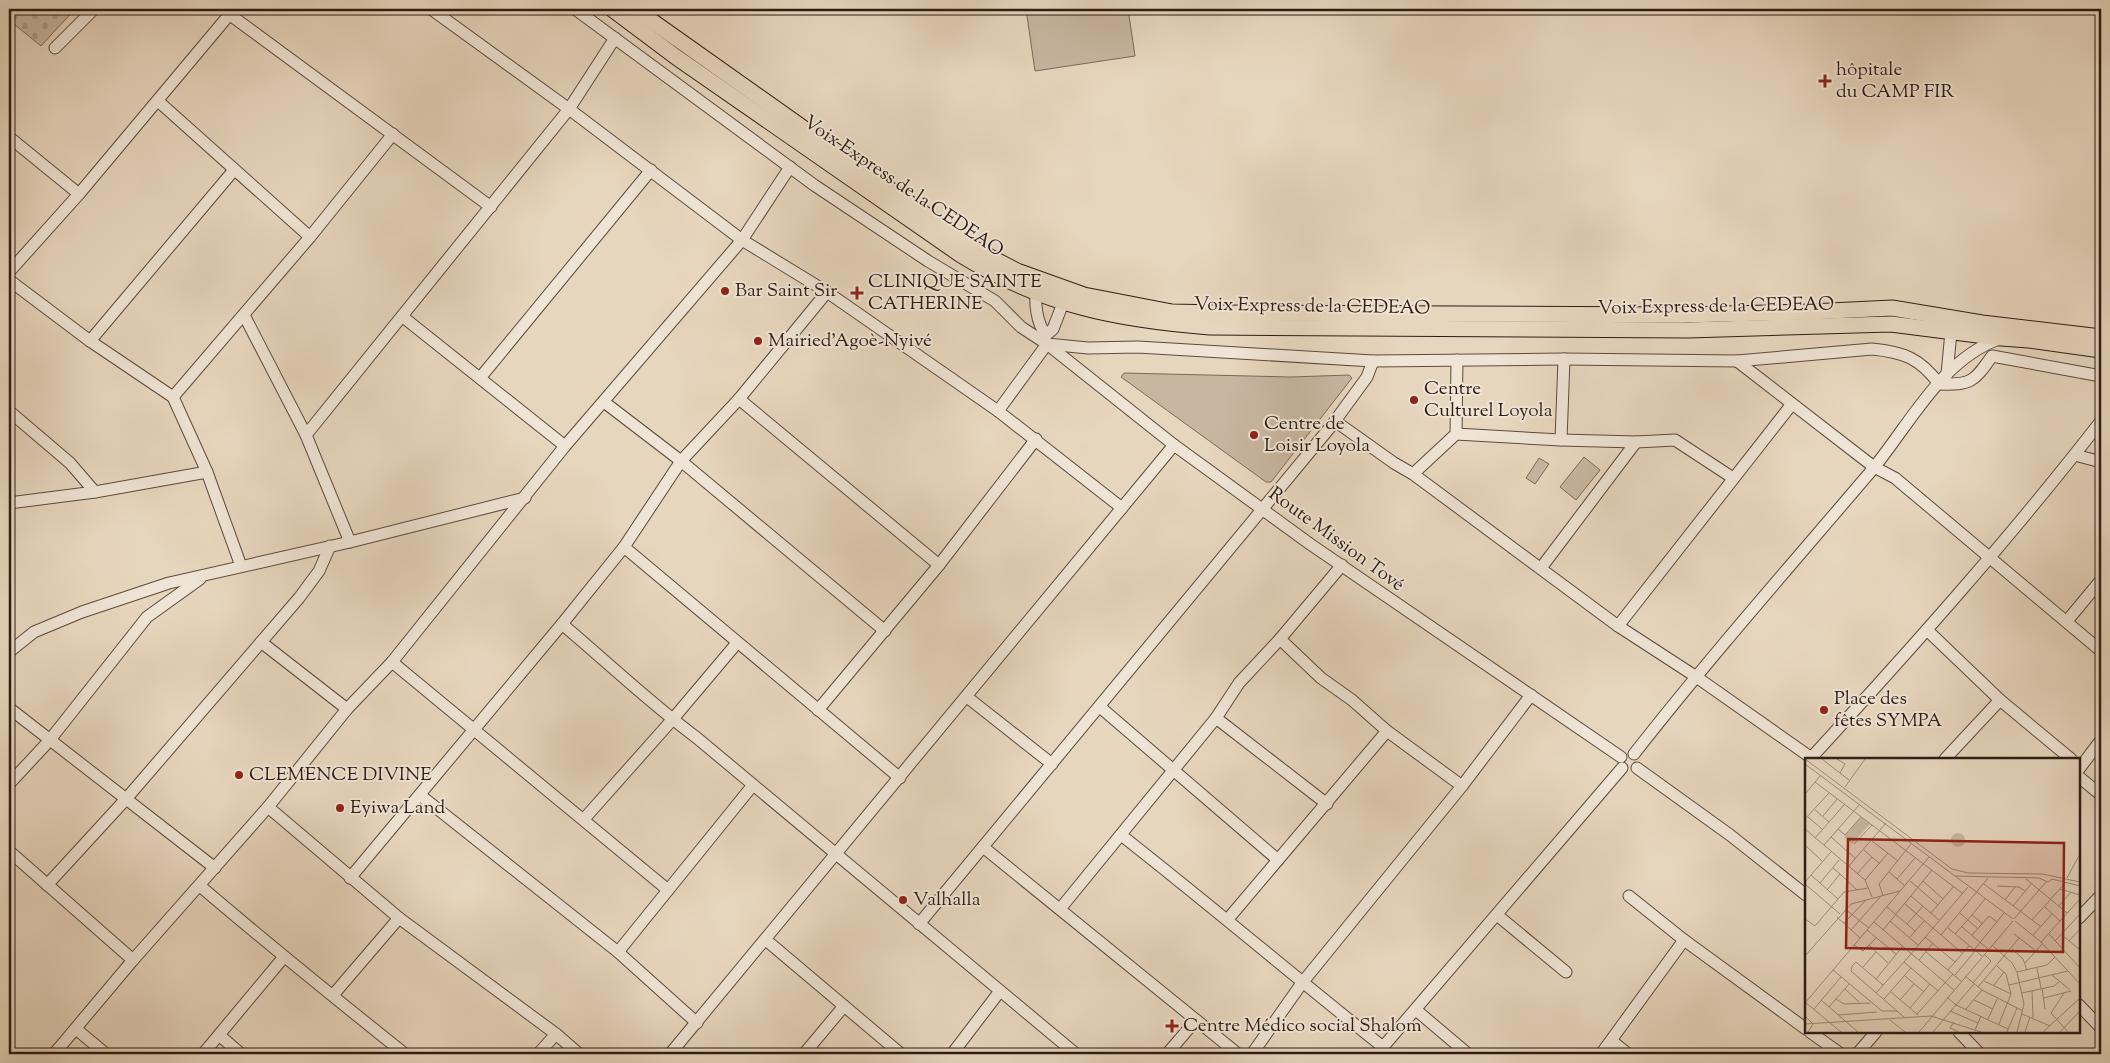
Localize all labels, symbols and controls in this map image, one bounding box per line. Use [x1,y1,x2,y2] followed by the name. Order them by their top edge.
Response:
[1836,57,1954,106] place label: hôpitale du CAMP FIR
[1818,74,1832,88] marker: hôpitale du CAMP FIR
[797,110,1009,264] street label: Voix Express de la CEDEAO
[868,269,1042,318] place label: CLINIQUE SAINTE CATHERINE
[735,278,837,305] place label: Bar Saint Sir
[719,285,731,297] marker: Bar Saint Sir
[850,286,864,300] marker: CLINIQUE SAINTE CATHERINE
[1194,291,1430,323] street label: Voix Express de la CEDEAO
[1598,291,1834,323] street label: Voix Express de la CEDEAO
[768,328,932,355] place label: Mairied'Agoè-Nyivé
[752,335,764,347] marker: Mairied'Agoè-Nyivé
[1424,376,1553,425] place label: Centre Culturel Loyola
[1408,394,1420,406] marker: Centre Culturel Loyola
[1264,411,1370,460] place label: Centre de Loisir Loyola
[1248,429,1260,441] marker: Centre de Loisir Loyola
[1262,481,1410,599] street label: Route Mission Tové
[1834,686,1943,735] place label: Place des fêtes SYMPA
[1818,704,1830,716] marker: Place des fêtes SYMPA
[1805,758,2080,1033] inset map
[249,762,432,789] place label: CLEMENCE DIVINE
[233,769,245,781] marker: CLEMENCE DIVINE
[350,795,446,822] place label: Eyiwa Land
[334,802,346,814] marker: Eyiwa Land
[913,887,981,914] place label: Valhalla
[897,894,909,906] marker: Valhalla
[1183,1013,1422,1040] place label: Centre Médico social Shalom
[1165,1019,1179,1033] marker: Centre Médico social Shalom

